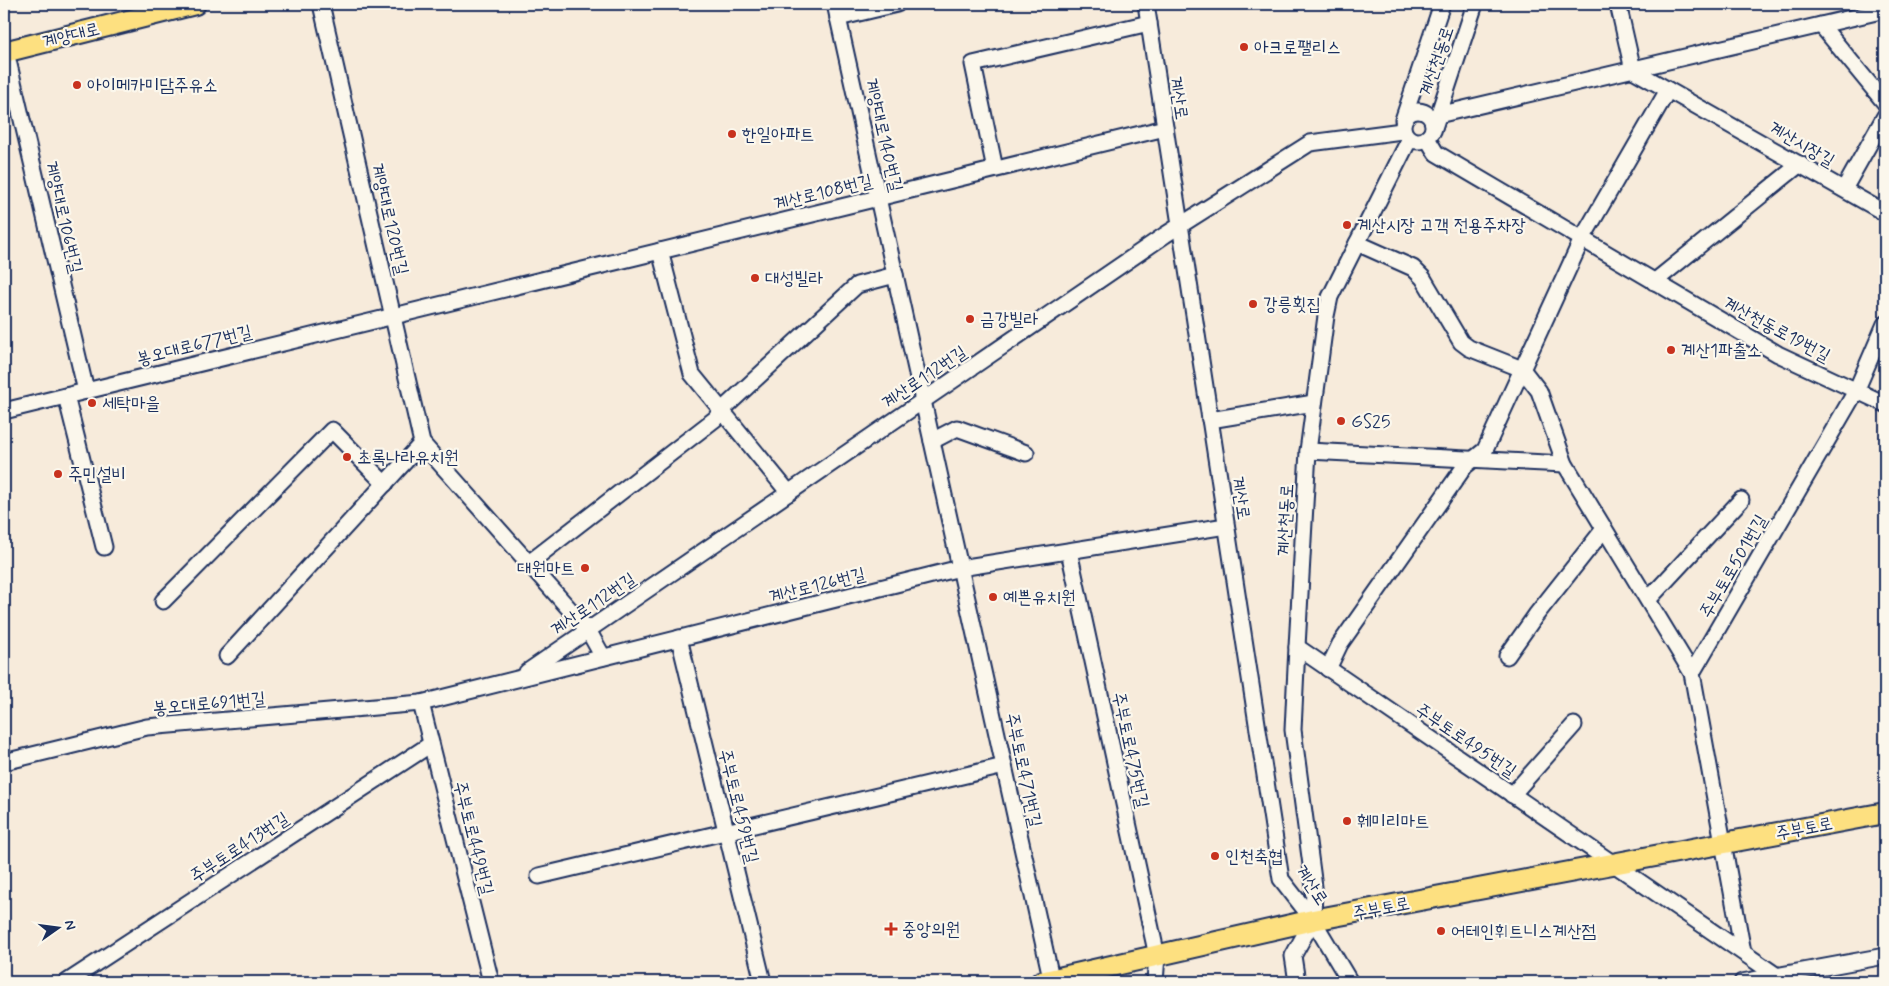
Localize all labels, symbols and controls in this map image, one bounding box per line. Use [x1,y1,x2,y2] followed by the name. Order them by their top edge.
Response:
[40,17,102,55] street label: 계양대로
[1414,23,1460,99] street label: 계산천동로
[1254,36,1341,60] place label: 아크로팰리스
[1238,41,1250,53] marker: 아크로팰리스
[87,74,217,98] place label: 아이메카미담주유소
[1163,75,1193,121] street label: 계산로
[858,76,908,195] street label: 계양대로140번길
[71,79,83,91] marker: 아이메카미담주유소
[1764,116,1839,174] street label: 계산시장길
[742,123,814,147] place label: 한일아파트
[726,128,738,140] marker: 한일아파트
[38,159,88,276] street label: 계양대로106번길
[365,161,414,278] street label: 계양대로120번길
[771,169,875,217] street label: 계산로108번길
[1357,214,1526,238] place label: 계산시장 고객 전용주차장
[1341,219,1353,231] marker: 계산시장 고객 전용주차장
[765,267,823,291] place label: 대성빌라
[749,272,761,284] marker: 대성빌라
[1719,292,1835,368] street label: 계산천동로19번길
[1263,293,1321,317] place label: 강릉횟집
[1247,298,1259,310] marker: 강릉횟집
[980,308,1038,332] place label: 금강빌라
[964,313,976,325] marker: 금강빌라
[134,320,255,372] street label: 봉오대로677번길
[1681,339,1761,363] place label: 계산1파출소
[877,340,972,415] street label: 계산로112번길
[1665,344,1677,356] marker: 계산1파출소
[102,392,160,416] place label: 세탁마을
[86,397,98,409] marker: 세탁마을
[1351,410,1390,434] place label: GS25
[1335,415,1347,427] marker: GS25
[357,446,458,470] place label: 초록나라유치원
[341,451,353,463] marker: 초록나라유치원
[68,463,126,487] place label: 주민설비
[52,468,64,480] marker: 주민설비
[1225,475,1255,521] street label: 계산로
[1272,483,1300,557] street label: 계산천동로
[1695,510,1773,623] street label: 주부토로501번길
[517,557,575,581] place label: 대원마트
[579,562,591,574] marker: 대원마트
[767,562,868,610] street label: 계산로126번길
[546,567,641,642] street label: 계산로112번길
[1003,586,1075,610] place label: 예쁜유치원
[987,591,999,603] marker: 예쁜유치원
[152,687,267,721] street label: 봉오대로691번길
[1106,690,1154,811] street label: 주부토로475번길
[1410,698,1521,784] street label: 주부토로495번길
[999,711,1047,830] street label: 주부토로471번길
[712,747,764,866] street label: 주부토로459번길
[447,779,499,898] street label: 주부토로449번길
[185,807,294,889] street label: 주부토로413번길
[1357,810,1429,834] place label: 훼미리마트
[1773,812,1835,846] street label: 주부토로
[1341,815,1353,827] marker: 훼미리마트
[1225,845,1283,869] place label: 인천축협
[1209,850,1221,862] marker: 인천축협
[1289,861,1333,910] street label: 계산로
[1350,892,1412,926] street label: 주부토로
[32,904,82,954] north arrow
[60,918,80,932] text: N
[902,918,960,942] place label: 중앙의원
[1451,920,1596,944] place label: 어테인휘트니스계산점
[884,922,898,936] marker: 중앙의원
[1435,925,1447,937] marker: 어테인휘트니스계산점

